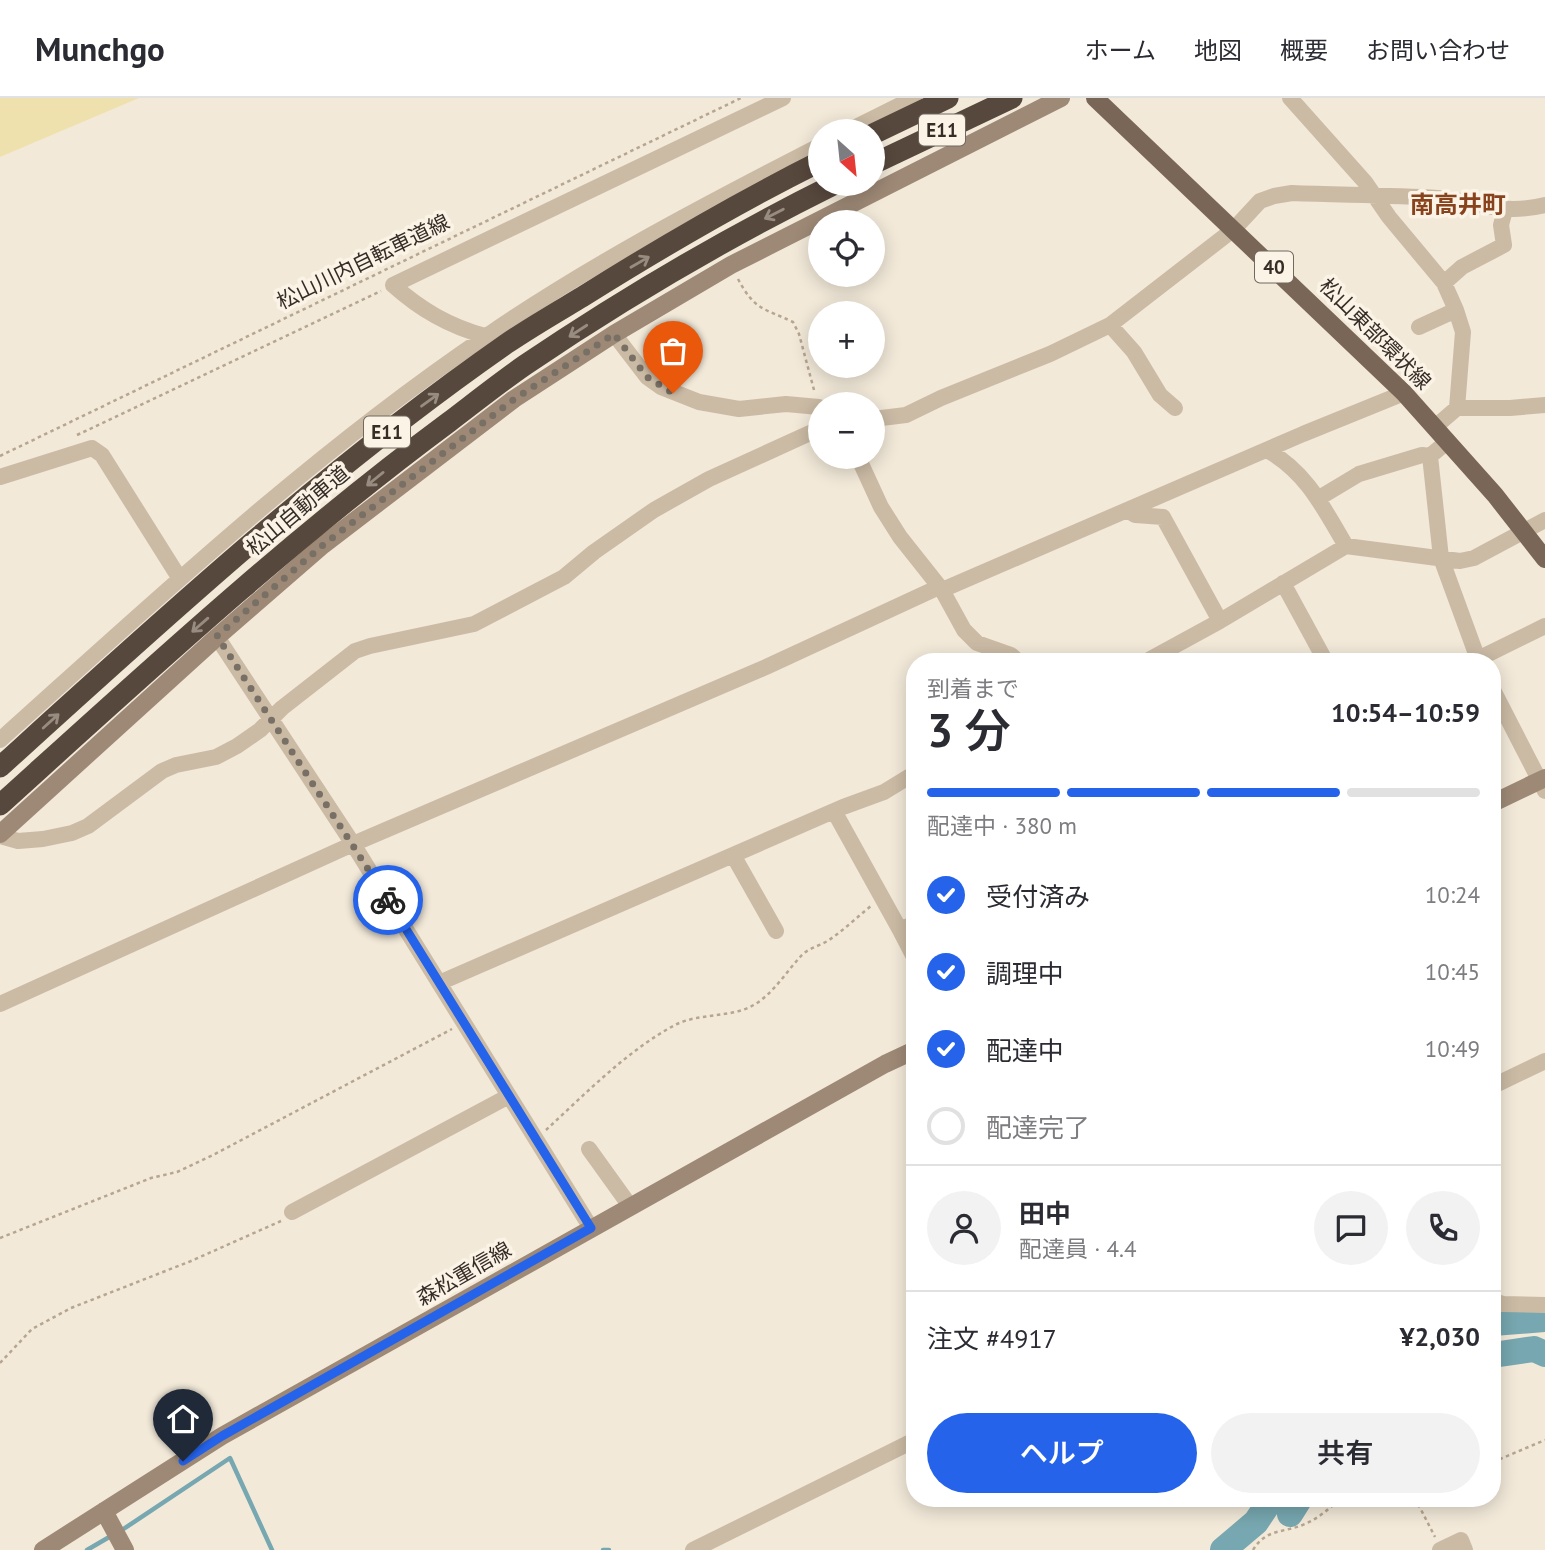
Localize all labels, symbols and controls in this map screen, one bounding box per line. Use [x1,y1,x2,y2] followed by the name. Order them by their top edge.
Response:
[35,27,165,70] text: Munchgo
[1085,35,1156,66] text: ホーム
[1194,35,1242,66] text: 地図
[1280,35,1328,66] text: 概要
[1366,35,1510,66] text: お問い合わせ
[919,114,965,146] road number: E11
[808,119,886,196] north arrow
[808,119,885,469] map controls
[1410,189,1506,220] district label: 南高井町
[272,208,454,315] street label: 松山川内自転車道線
[764,208,785,222] one-way arrow
[808,210,885,287] button: locate
[1255,252,1293,282] road number: 40
[629,254,649,268] one-way arrow
[1314,272,1437,395] street label: 松山東部環状線
[808,301,885,378] button: +
[643,321,703,393] pin
[569,324,589,338] one-way arrow
[654,332,692,370] icon: bag
[808,392,885,469] button: −
[420,393,438,408] one-way arrow
[364,416,410,448] road number: E11
[241,460,355,561] street label: 松山自動車道
[366,471,384,487] one-way arrow
[191,617,209,633] one-way arrow
[927,674,1019,703] text: 到着まで
[1331,696,1480,729] text: 10:54–10:59
[927,700,1011,760] text: 3 分
[42,713,59,730] one-way arrow
[927,811,1077,840] text: 配達中 · 380 m
[353,865,423,935] courier
[927,876,965,914] icon: check
[986,880,1090,913] text: 受付済み
[1425,880,1480,909] text: 10:24
[369,881,407,919] icon: bike
[927,953,965,991] icon: check
[986,957,1064,990] text: 調理中
[1425,957,1480,986] text: 10:45
[927,1030,965,1068] icon: check
[986,1034,1064,1067] text: 配達中
[1425,1034,1480,1063] text: 10:49
[986,1111,1090,1144] text: 配達完了
[927,1191,1001,1265] button: person
[1314,1191,1388,1265] button: chat
[1406,1191,1480,1265] button: phone
[1019,1197,1071,1230] text: 田中
[1019,1234,1136,1263] text: 配達員 · 4.4
[412,1236,516,1312] street label: 森松重信線
[1400,1320,1480,1353] text: ¥2,030
[927,1322,1057,1355] text: 注文 #4917
[153,1389,213,1461] pin
[164,1400,202,1438] icon: home
[927,1413,1197,1493] button: ヘルプ
[1211,1413,1480,1493] button: 共有

